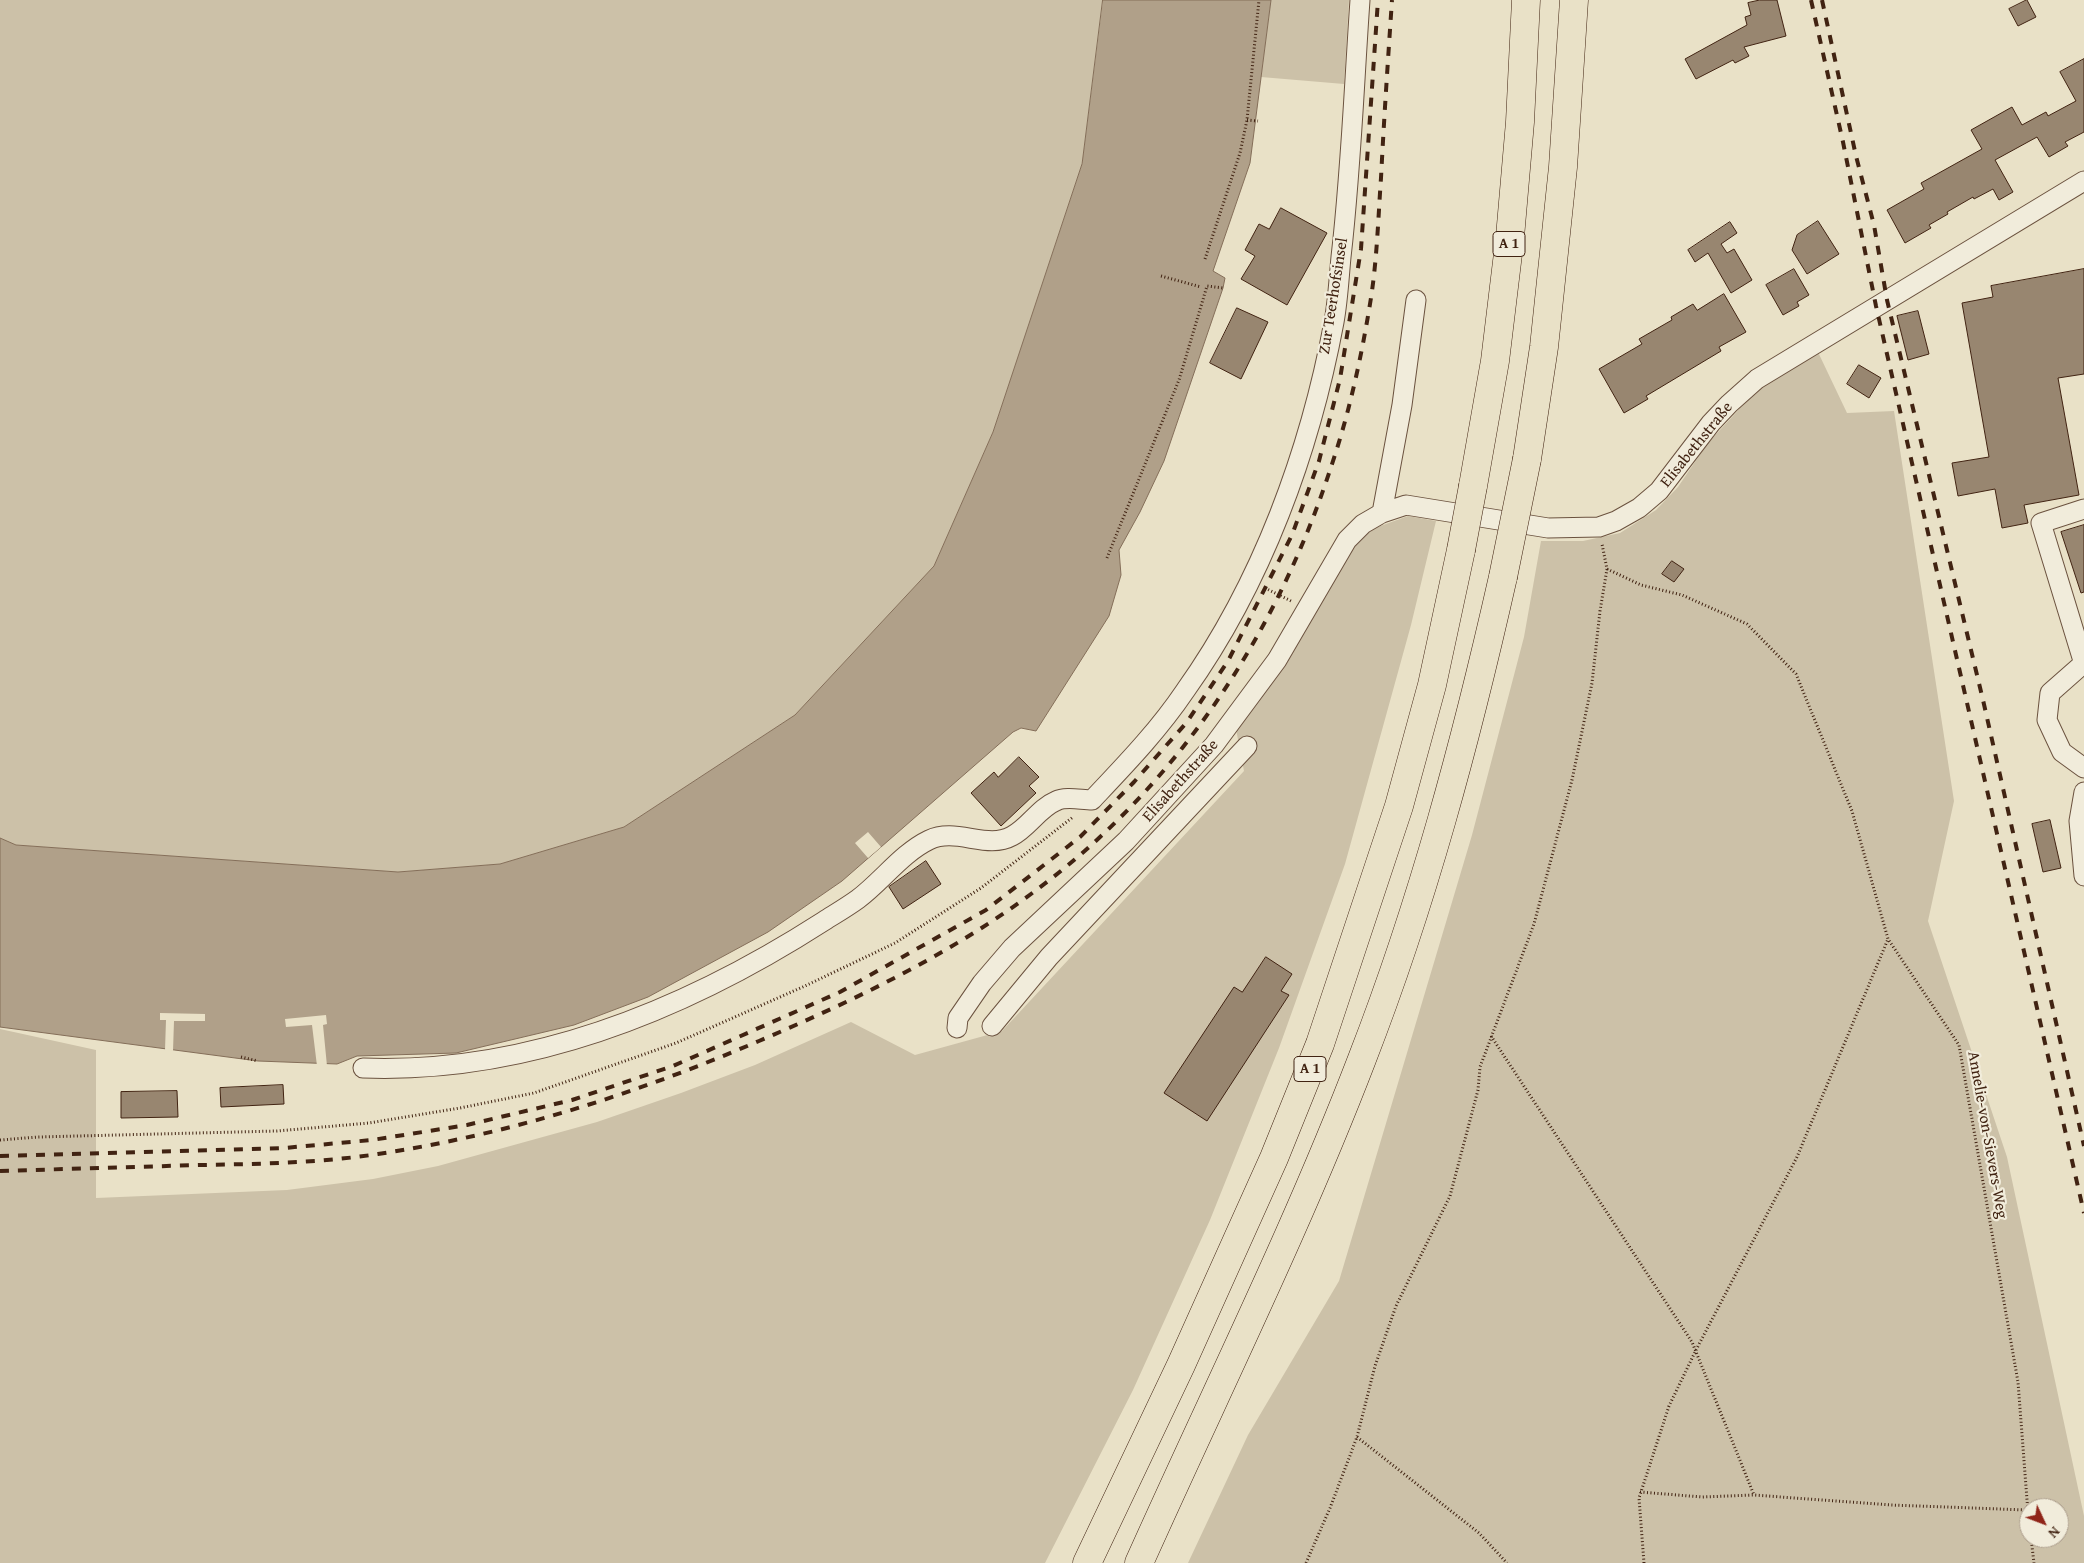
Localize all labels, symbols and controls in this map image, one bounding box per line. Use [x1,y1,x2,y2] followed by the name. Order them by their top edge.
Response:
[1493,232,1525,256] road number: A 1
[1315,236,1353,356] street label: Zur Teerhofsinsel
[1657,398,1737,492] street label: Elisabethstraße
[1139,736,1223,826] street label: Elisabethstraße
[1963,1050,2011,1220] street label: Annelie-von-Sievers-Weg
[1294,1056,1326,1082] road number: A 1
[2019,1498,2069,1548] north arrow
[2044,1522,2065,1543] text: N

